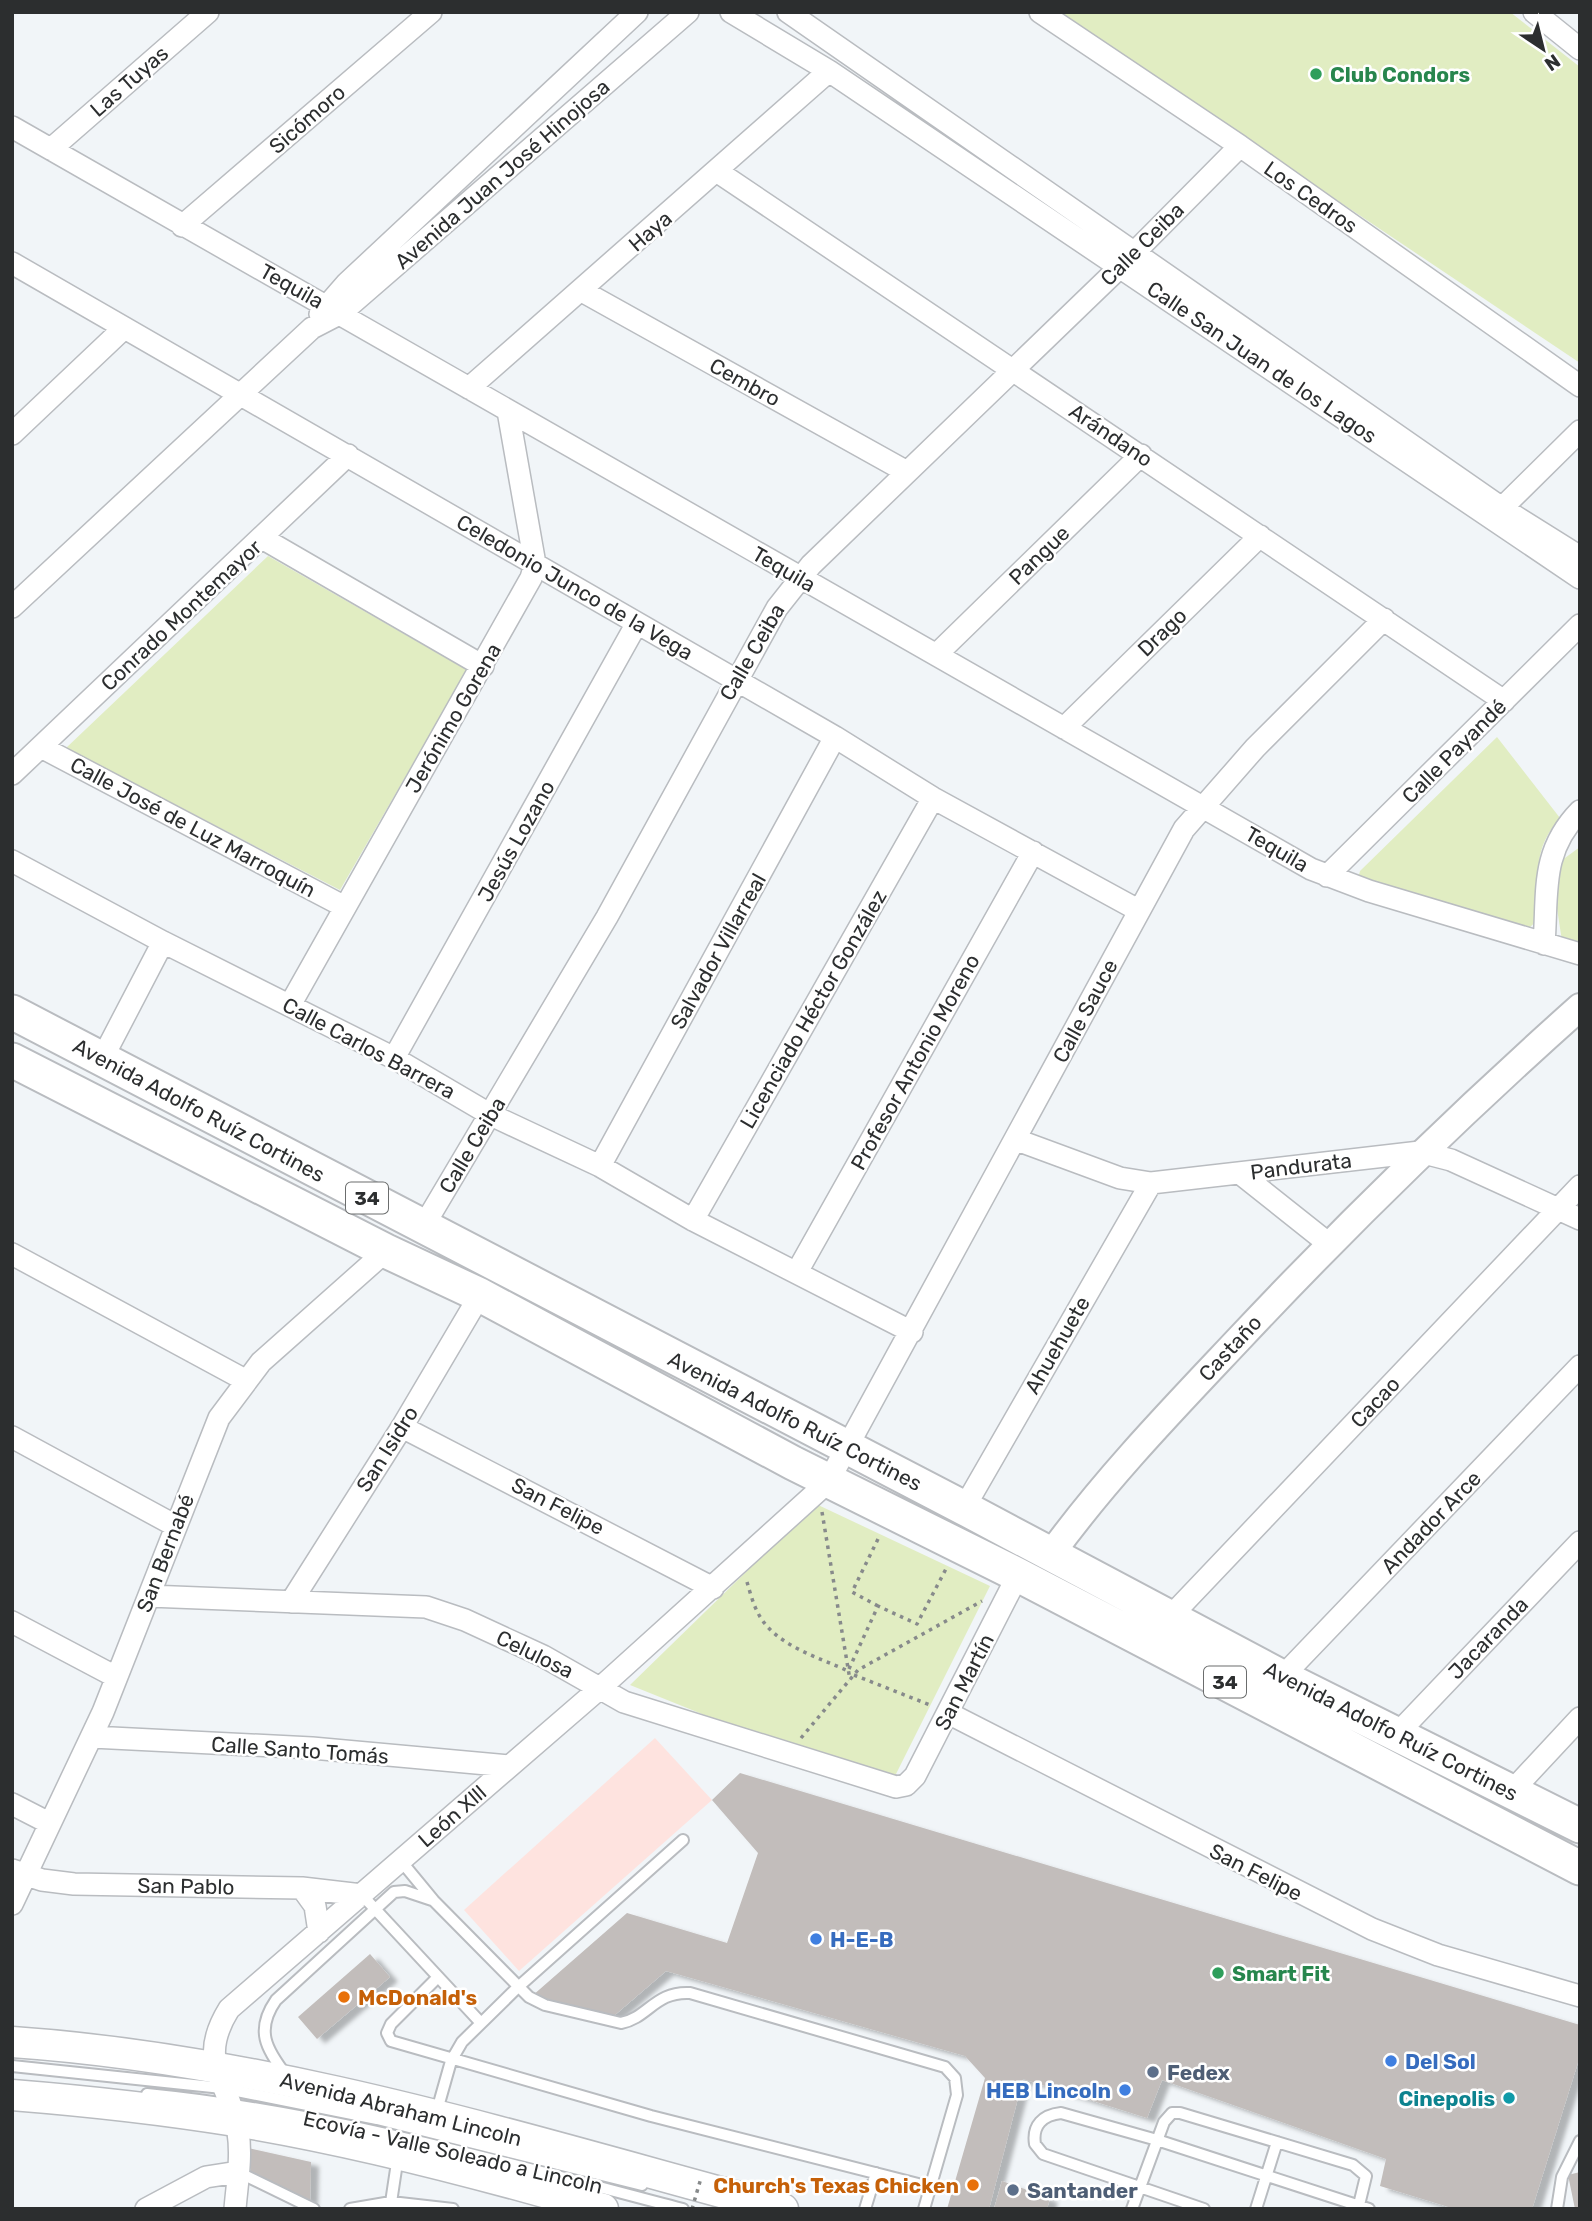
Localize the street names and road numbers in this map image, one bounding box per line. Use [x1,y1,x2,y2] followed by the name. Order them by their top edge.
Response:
[85,40,173,122] street label: Las Tuyas
[390,74,614,274] street label: Avenida Juan José Hinojosa
[264,79,350,159] street label: Sicómoro
[1259,156,1363,238] street label: Los Cedros
[1095,197,1189,291] street label: Calle Ceiba
[623,205,677,257] street label: Haya
[256,258,328,314] street label: Tequila
[1142,276,1382,448] street label: Calle San Juan de los Lagos
[705,352,785,412] street label: Cembro
[1065,398,1157,472] street label: Arándano
[452,509,698,665] street label: Celedonio Junco de la Vega
[1004,520,1074,590] street label: Pangue
[96,534,266,696] street label: Conrado Montemayor
[748,541,820,597] street label: Tequila
[714,599,790,705] street label: Calle Ceiba
[1132,603,1192,661] street label: Drago
[400,639,506,797] street label: Jerónimo Gorena
[1397,694,1511,808] street label: Calle Payandé
[66,752,320,902] street label: Calle José de Luz Marroquín
[472,776,560,906] street label: Jesús Lozano
[1241,821,1313,877] street label: Tequila
[665,869,771,1033] street label: Salvador Villarreal
[734,885,892,1133] street label: Licenciado Héctor González
[845,950,985,1174] street label: Profesor Antonio Moreno
[1047,955,1123,1067] street label: Calle Sauce
[278,992,460,1104] street label: Calle Carlos Barrera
[69,1033,329,1187] street label: Avenida Adolfo Ruíz Cortines
[434,1092,510,1198] street label: Calle Ceiba
[1249,1147,1353,1185] street label: Pandurata
[346,1182,388,1214] road number: 34
[1019,1292,1095,1398] street label: Ahuehuete
[1193,1310,1267,1386] street label: Castaño
[664,1346,926,1496] street label: Avenida Adolfo Ruíz Cortines
[1345,1371,1405,1433] street label: Cacao
[351,1402,423,1496] street label: San Isidro
[1376,1466,1486,1578] street label: Andador Arce
[507,1472,609,1540] street label: San Felipe
[131,1490,199,1616] street label: San Bernabé
[1443,1592,1533,1684] street label: Jacaranda
[492,1625,578,1683] street label: Celulosa
[929,1630,999,1734] street label: San Martín
[1260,1656,1522,1806] street label: Avenida Adolfo Ruíz Cortines
[1204,1666,1246,1698] road number: 34
[210,1731,390,1769] street label: Calle Santo Tomás
[413,1780,491,1852] street label: León Xlll
[1205,1838,1307,1906] street label: San Felipe
[137,1873,235,1899] street label: San Pablo
[278,2067,524,2151] street label: Avenida Abraham Lincoln
[301,2105,605,2199] street label: Ecovía - Valle Soleado a Lincoln

